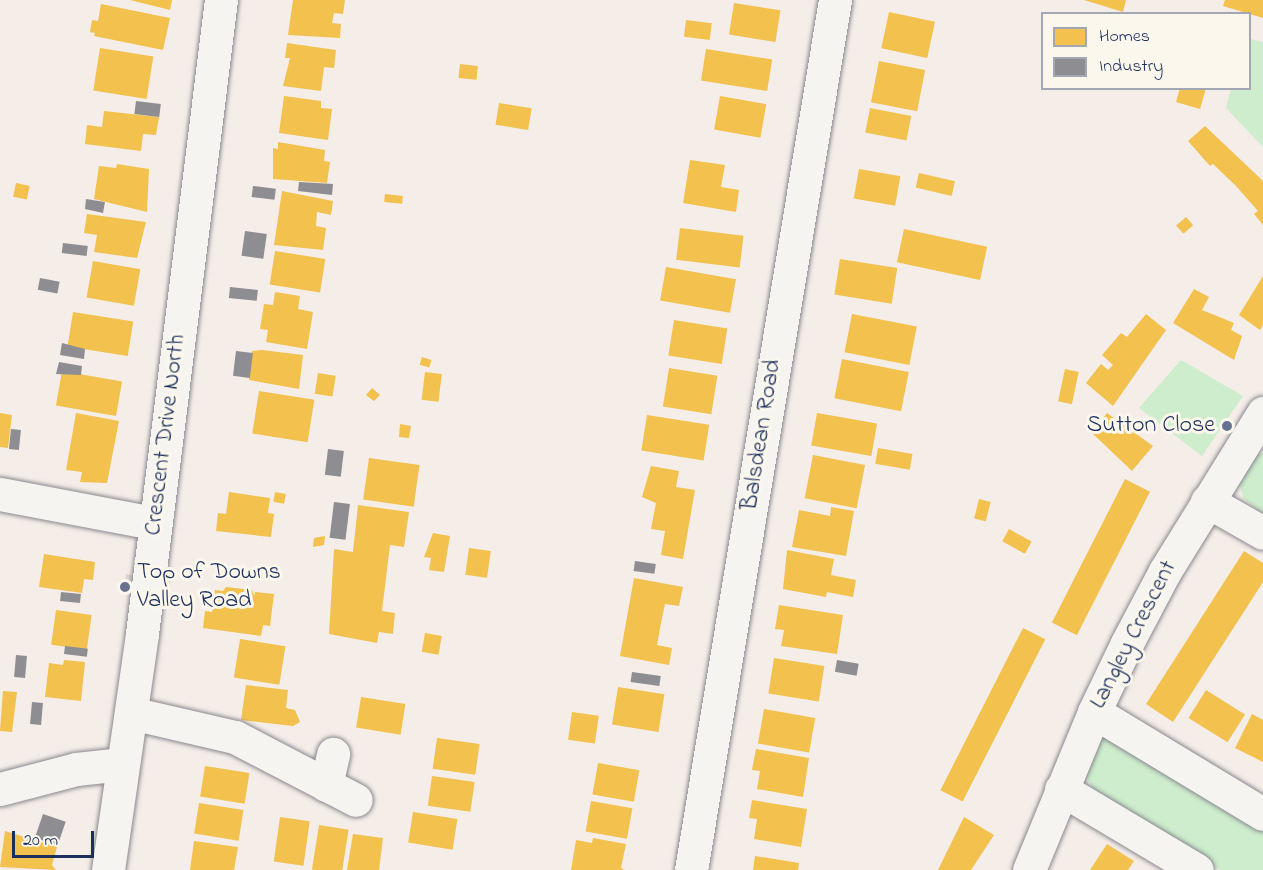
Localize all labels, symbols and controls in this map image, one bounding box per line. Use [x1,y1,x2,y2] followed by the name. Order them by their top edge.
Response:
[1041,12,1251,90] legend
[1099,24,1150,50] text: Homes
[1099,54,1163,80] text: Industry
[139,333,193,537] street label: Crescent Drive North
[736,357,788,513] street label: Balsdean Road
[1087,412,1215,440] place label: Sutton Close
[1220,419,1234,433] marker: Sutton Close
[1084,556,1184,714] street label: Langley Crescent
[137,559,281,615] place label: Top of Downs Valley Road
[118,580,132,594] marker: Top of Downs Valley Road
[15,819,98,857] scale bar
[23,828,58,854] text: 20 m

